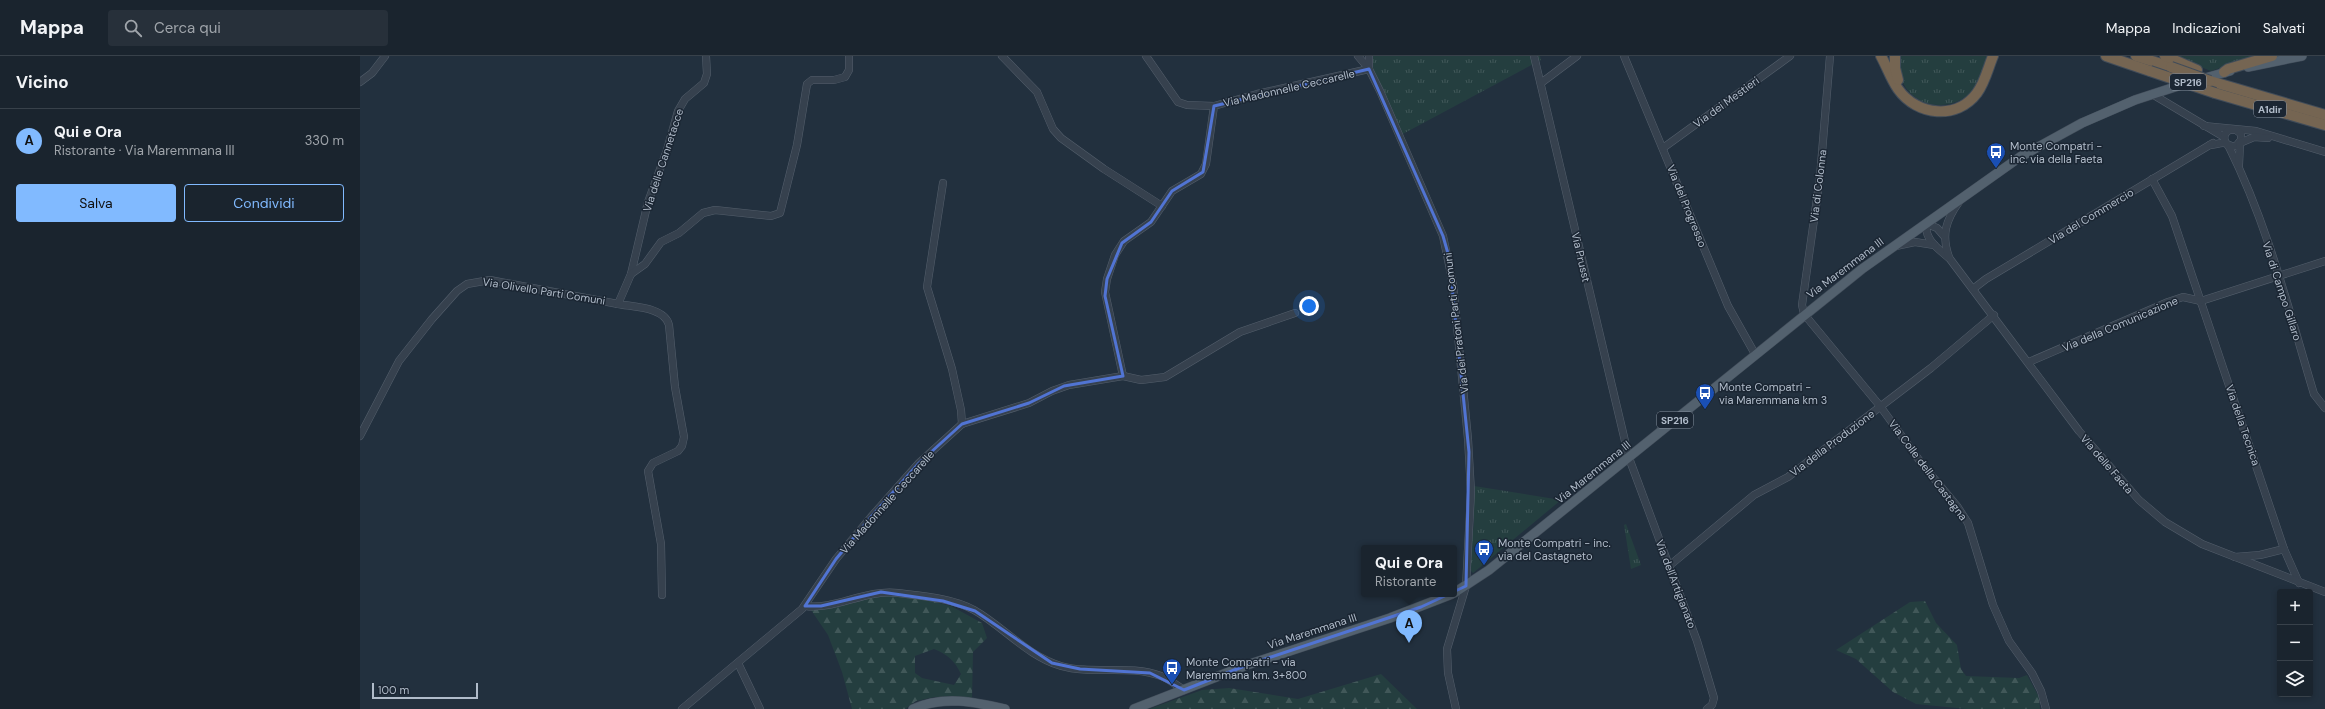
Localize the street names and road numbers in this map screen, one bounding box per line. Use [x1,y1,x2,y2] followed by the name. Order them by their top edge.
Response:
[1222,66,1356,110] street label: Via Madonnelle Ceccarelle
[1690,73,1762,131] street label: Via dei Mestieri
[2170,74,2206,90] road number: SP216
[2254,101,2286,117] road number: A1dir
[640,107,686,213] street label: Via delle Cannetacce
[1807,149,1829,223] street label: Via di Colonna
[1664,163,1710,249] street label: Via del Progresso
[2046,185,2136,247] street label: Via del Commercio
[1568,231,1594,283] street label: Via Prusst
[1804,234,1886,302] street label: Via Maremmana III
[2259,240,2305,342] street label: Via di Campo Gillaro
[1440,252,1472,394] street label: Via dei Pratoni Parti Comuni
[482,274,606,308] street label: Via Olivello Parti Comuni
[2060,293,2180,355] street label: Via della Comunicazione
[2223,383,2263,467] street label: Via della Tecnica
[1787,407,1877,479] street label: Via della Produzione
[1657,412,1693,428] road number: SP216
[1886,417,1970,523] street label: Via Colle della Castagna
[2077,431,2137,497] street label: Via delle Faeta
[1553,437,1633,507] street label: Via Maremmana III
[837,447,937,557] street label: Via Madonnelle Ceccarelle
[1653,538,1699,630] street label: Via dell'Artigianato
[1266,610,1358,652] street label: Via Maremmana III

